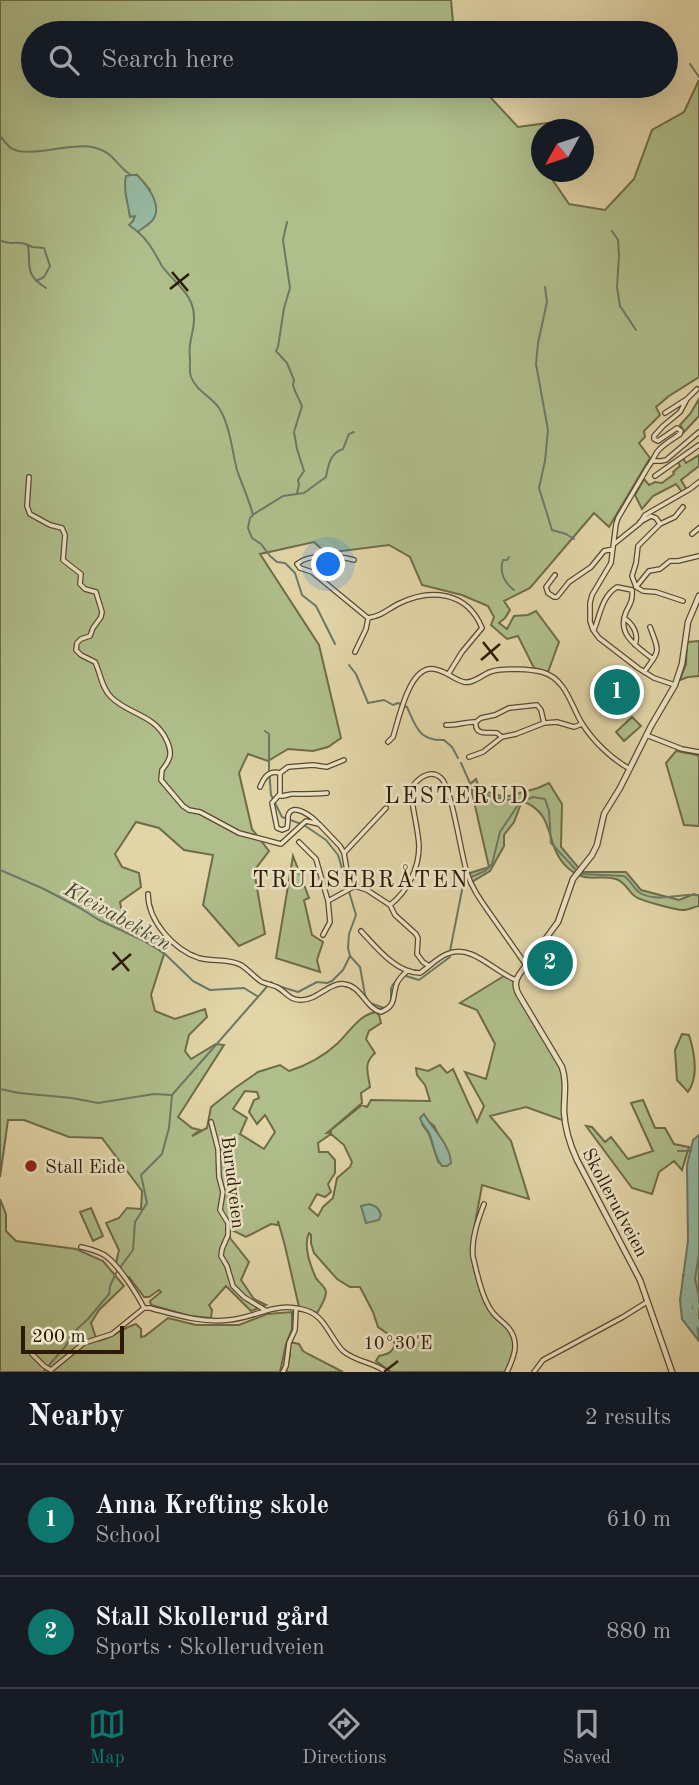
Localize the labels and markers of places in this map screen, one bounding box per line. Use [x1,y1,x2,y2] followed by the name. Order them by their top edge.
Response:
[594,666,640,718] pin: 1
[527,937,573,989] pin: 2
[23,1158,39,1174] marker: Stall Eide
[45,1159,125,1178] place label: Stall Eide

